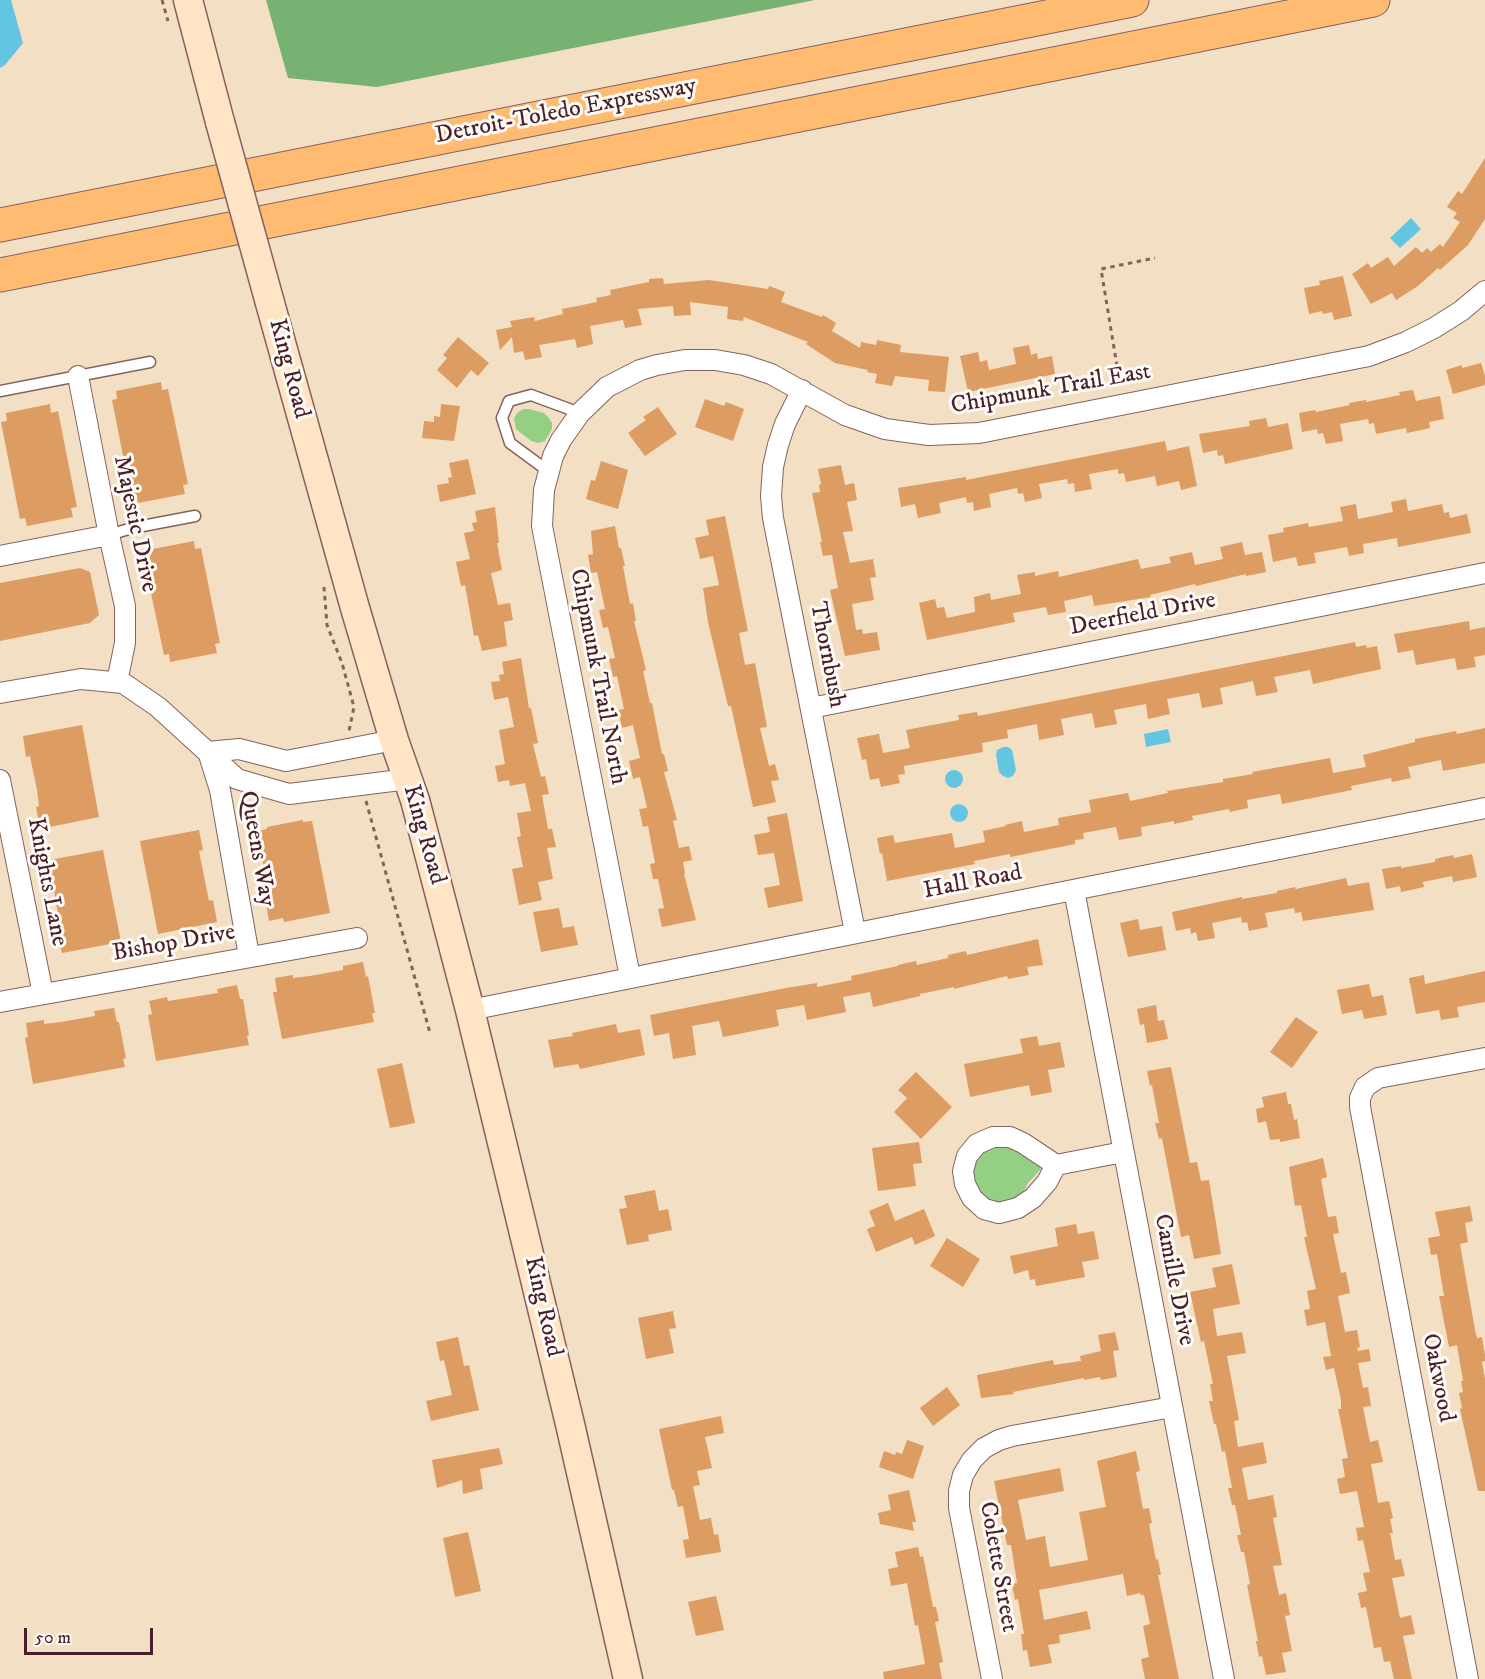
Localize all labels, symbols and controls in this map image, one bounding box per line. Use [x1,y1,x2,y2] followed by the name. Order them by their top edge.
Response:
[433,73,699,151] street label: Detroit-Toledo Expressway
[261,316,315,422] street label: King Road
[949,358,1153,422] street label: Chipmunk Trail East
[106,453,162,595] street label: Majestic Drive
[562,567,632,787] street label: Chipmunk Trail North
[1068,587,1218,643] street label: Deerfield Drive
[802,600,850,710] street label: Thornbush
[395,782,451,888] street label: King Road
[232,789,280,909] street label: Queens Way
[19,815,73,949] street label: Knights Lane
[921,859,1025,907] street label: Hall Road
[110,919,238,969] street label: Bishop Drive
[1146,1212,1200,1348] street label: Camille Drive
[516,1254,568,1360] street label: King Road
[1414,1331,1460,1425] street label: Oakwood
[971,1500,1023,1634] street label: Colette Street
[27,1616,156,1654] scale bar
[35,1627,71,1649] text: 50 m

